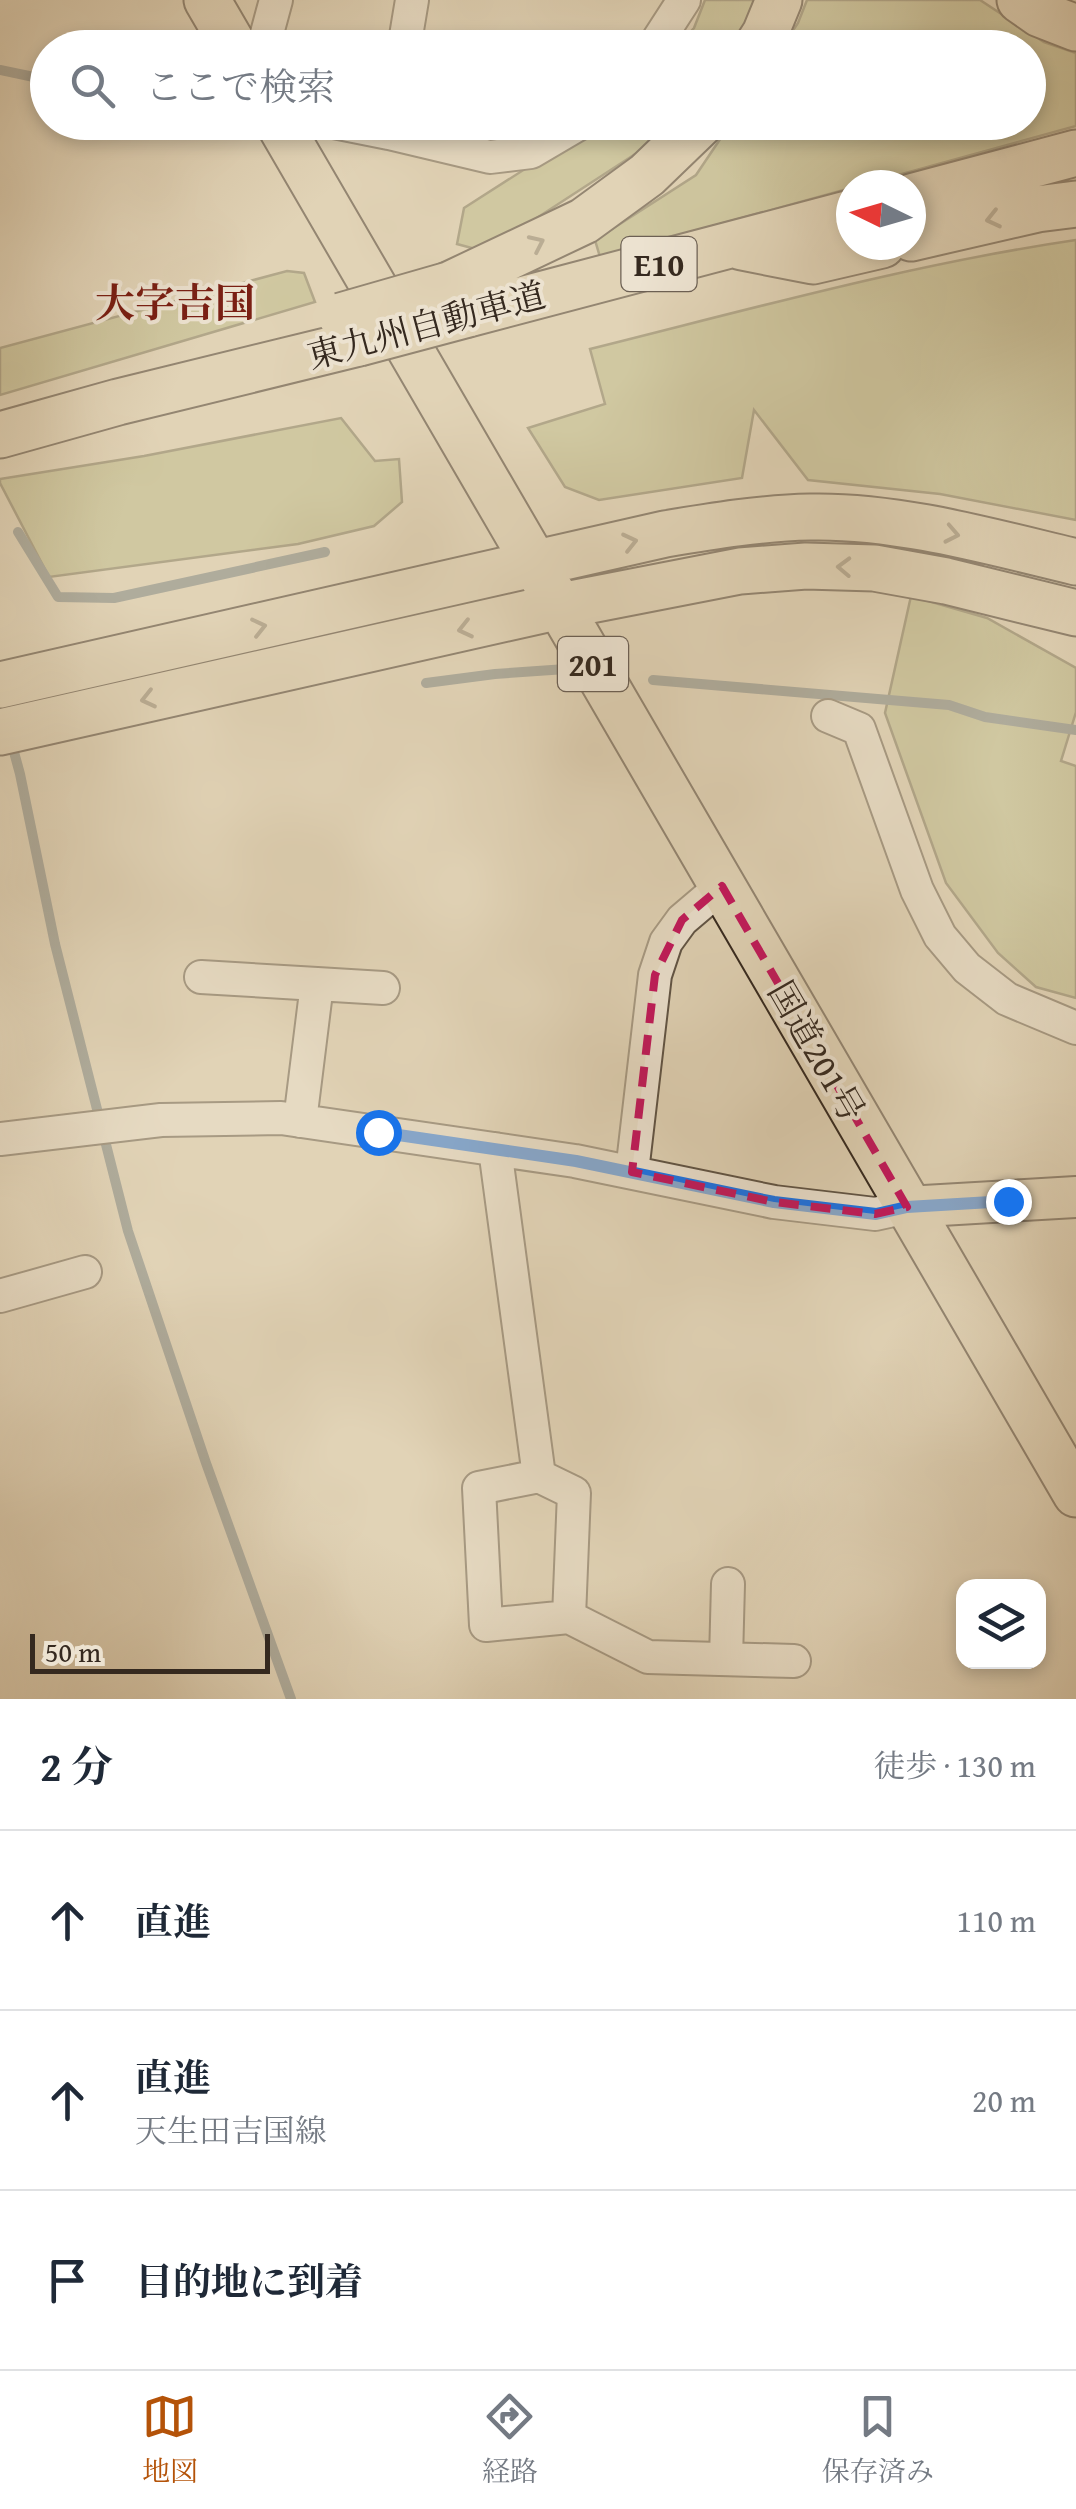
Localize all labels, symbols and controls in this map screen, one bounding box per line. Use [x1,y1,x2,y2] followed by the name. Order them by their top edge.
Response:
[30,30,1046,140] search box
[65,58,120,113] icon: search
[145,58,335,114] text: ここで検索
[836,170,926,260] north arrow
[985,207,1002,228] one-way arrow
[527,235,545,255] one-way arrow
[622,237,696,291] road number: E10
[301,269,551,381] street label: 東九州自動車道
[95,273,255,332] district label: 大字吉国
[943,523,960,544] one-way arrow
[621,533,638,554] one-way arrow
[835,557,851,578] one-way arrow
[457,617,474,638] one-way arrow
[250,618,267,639] one-way arrow
[558,637,628,691] road number: 201
[140,688,157,709] one-way arrow
[756,971,878,1131] street label: 国道201号
[356,1110,402,1156] route start
[986,1179,1032,1225] route end
[956,1579,1046,1669] map controls
[956,1579,1046,1669] button: layers
[30,1629,270,1674] scale bar
[45,1631,101,1672] text: 50 m
[40,1735,113,1796] text: 2 分
[873,1742,1036,1789] text: 徒歩 · 130 m
[40,1893,95,1948] icon: ahead
[135,1893,211,1949] text: 直進
[957,1897,1036,1944] text: 110 m
[135,2049,211,2105] text: 直進
[40,2073,95,2128] icon: ahead
[972,2077,1036,2124] text: 20 m
[135,2107,327,2154] text: 天生田吉国線
[40,2253,95,2308] icon: arrive
[135,2253,363,2309] text: 目的地に到着
[142,2389,198,2491] tab: 地図
[482,2389,538,2491] tab: 経路
[822,2389,934,2491] tab: 保存済み

